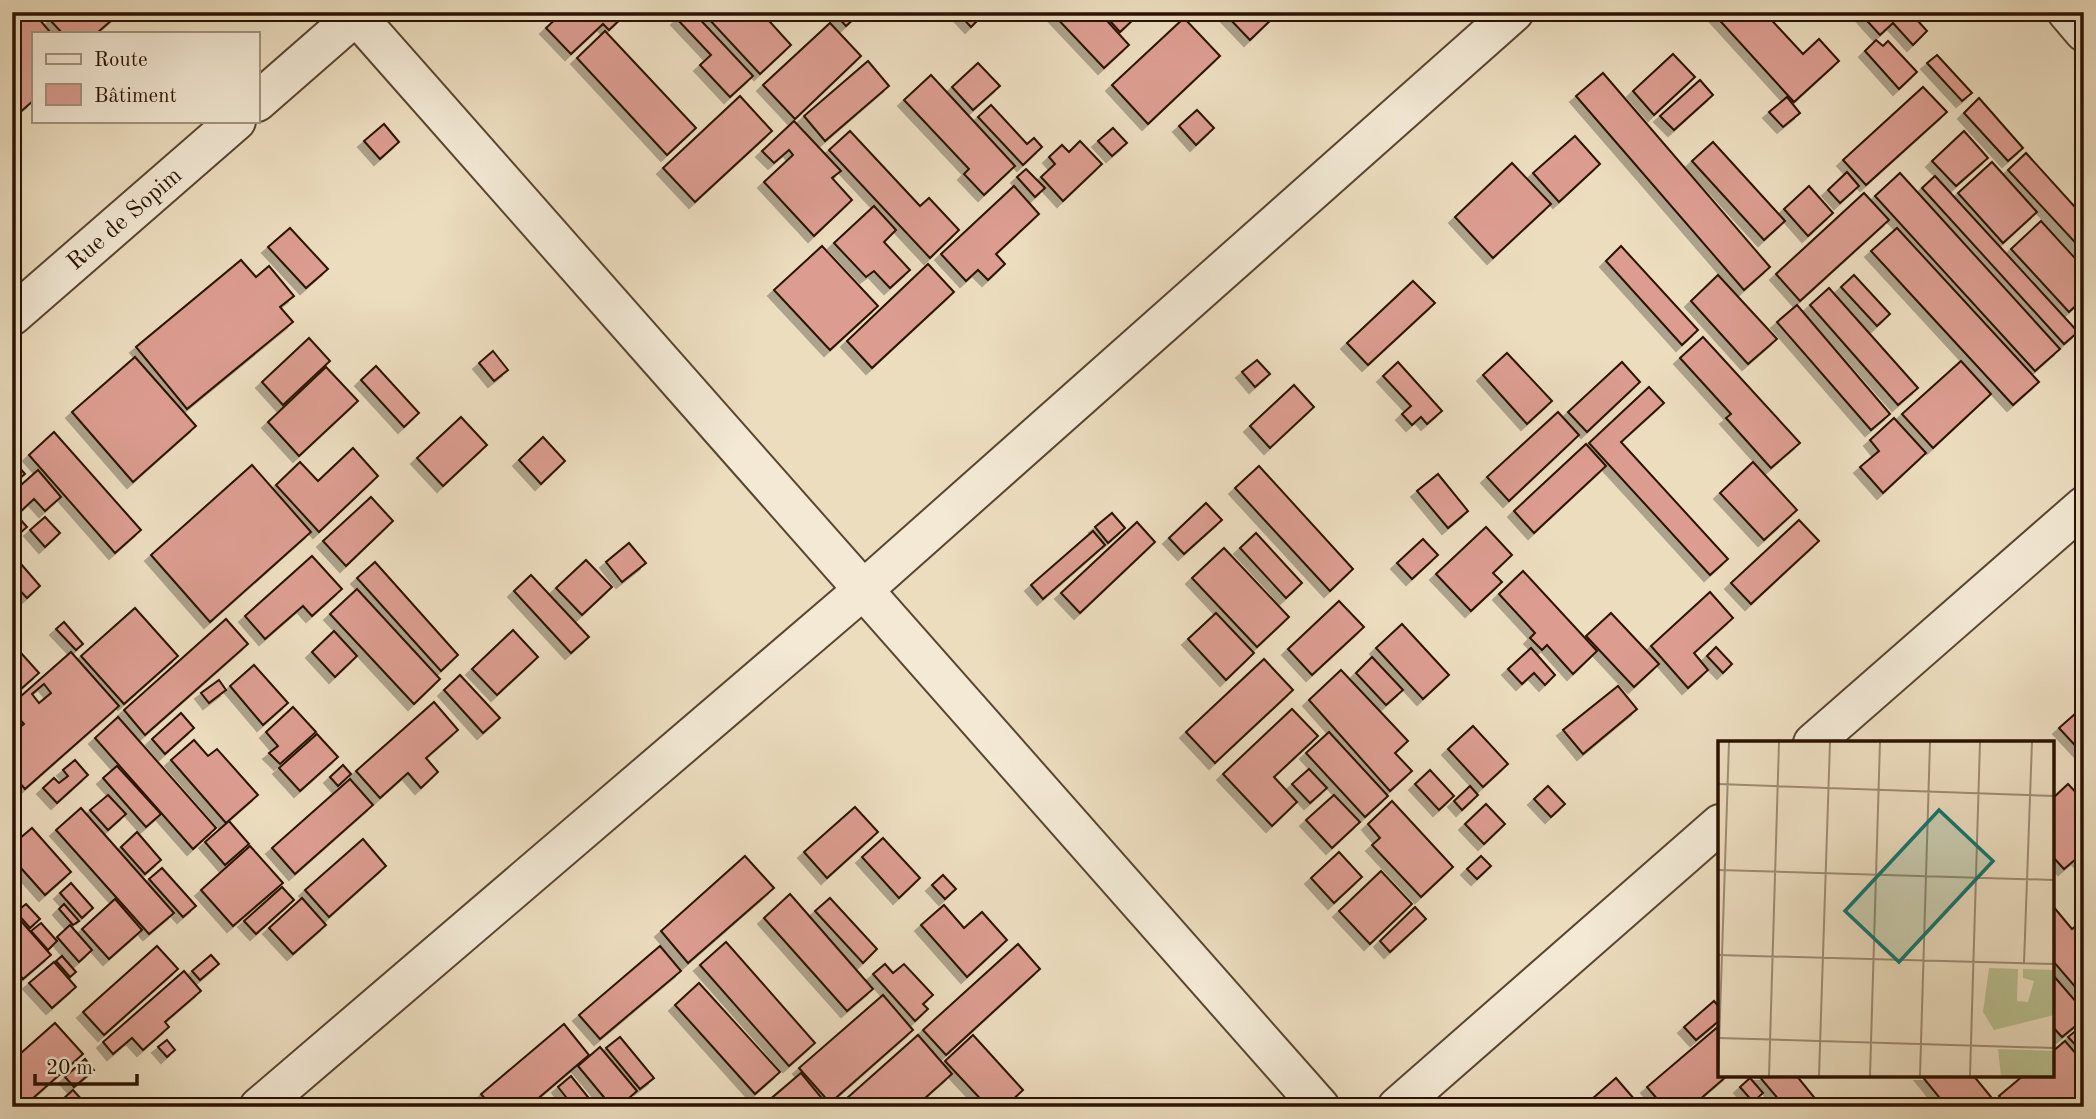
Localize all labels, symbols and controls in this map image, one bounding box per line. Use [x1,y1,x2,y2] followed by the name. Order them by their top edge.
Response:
[32,32,259,122] legend
[94,50,148,71] text: Route
[94,86,177,107] text: Bâtiment
[64,164,187,275] street label: Rue de Sopim
[1718,741,2054,1077] inset map
[35,1042,136,1086] scale bar
[46,1058,93,1079] text: 20 m

